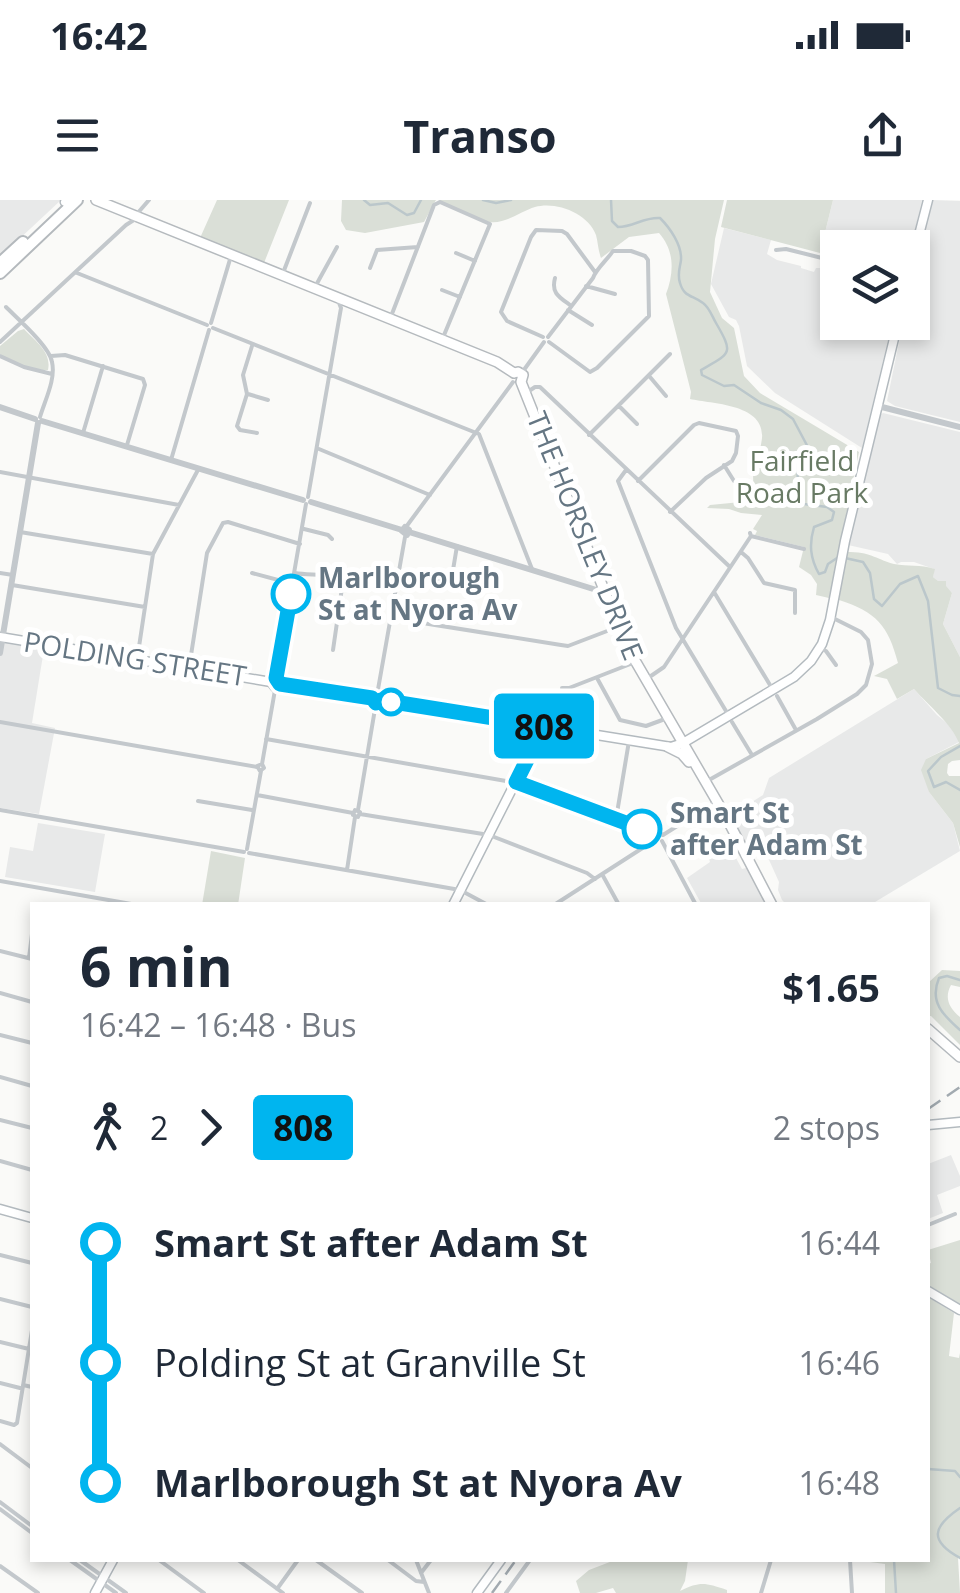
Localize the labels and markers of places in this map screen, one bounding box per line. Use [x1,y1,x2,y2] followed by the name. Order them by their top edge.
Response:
[318,558,517,628] place label: Marlborough St at Nyora Av
[272,575,310,613] marker: Marlborough St at Nyora Av
[378,689,404,715] unlabelled marker
[670,793,863,863] place label: Smart St after Adam St
[623,810,661,848] marker: Smart St after Adam St

